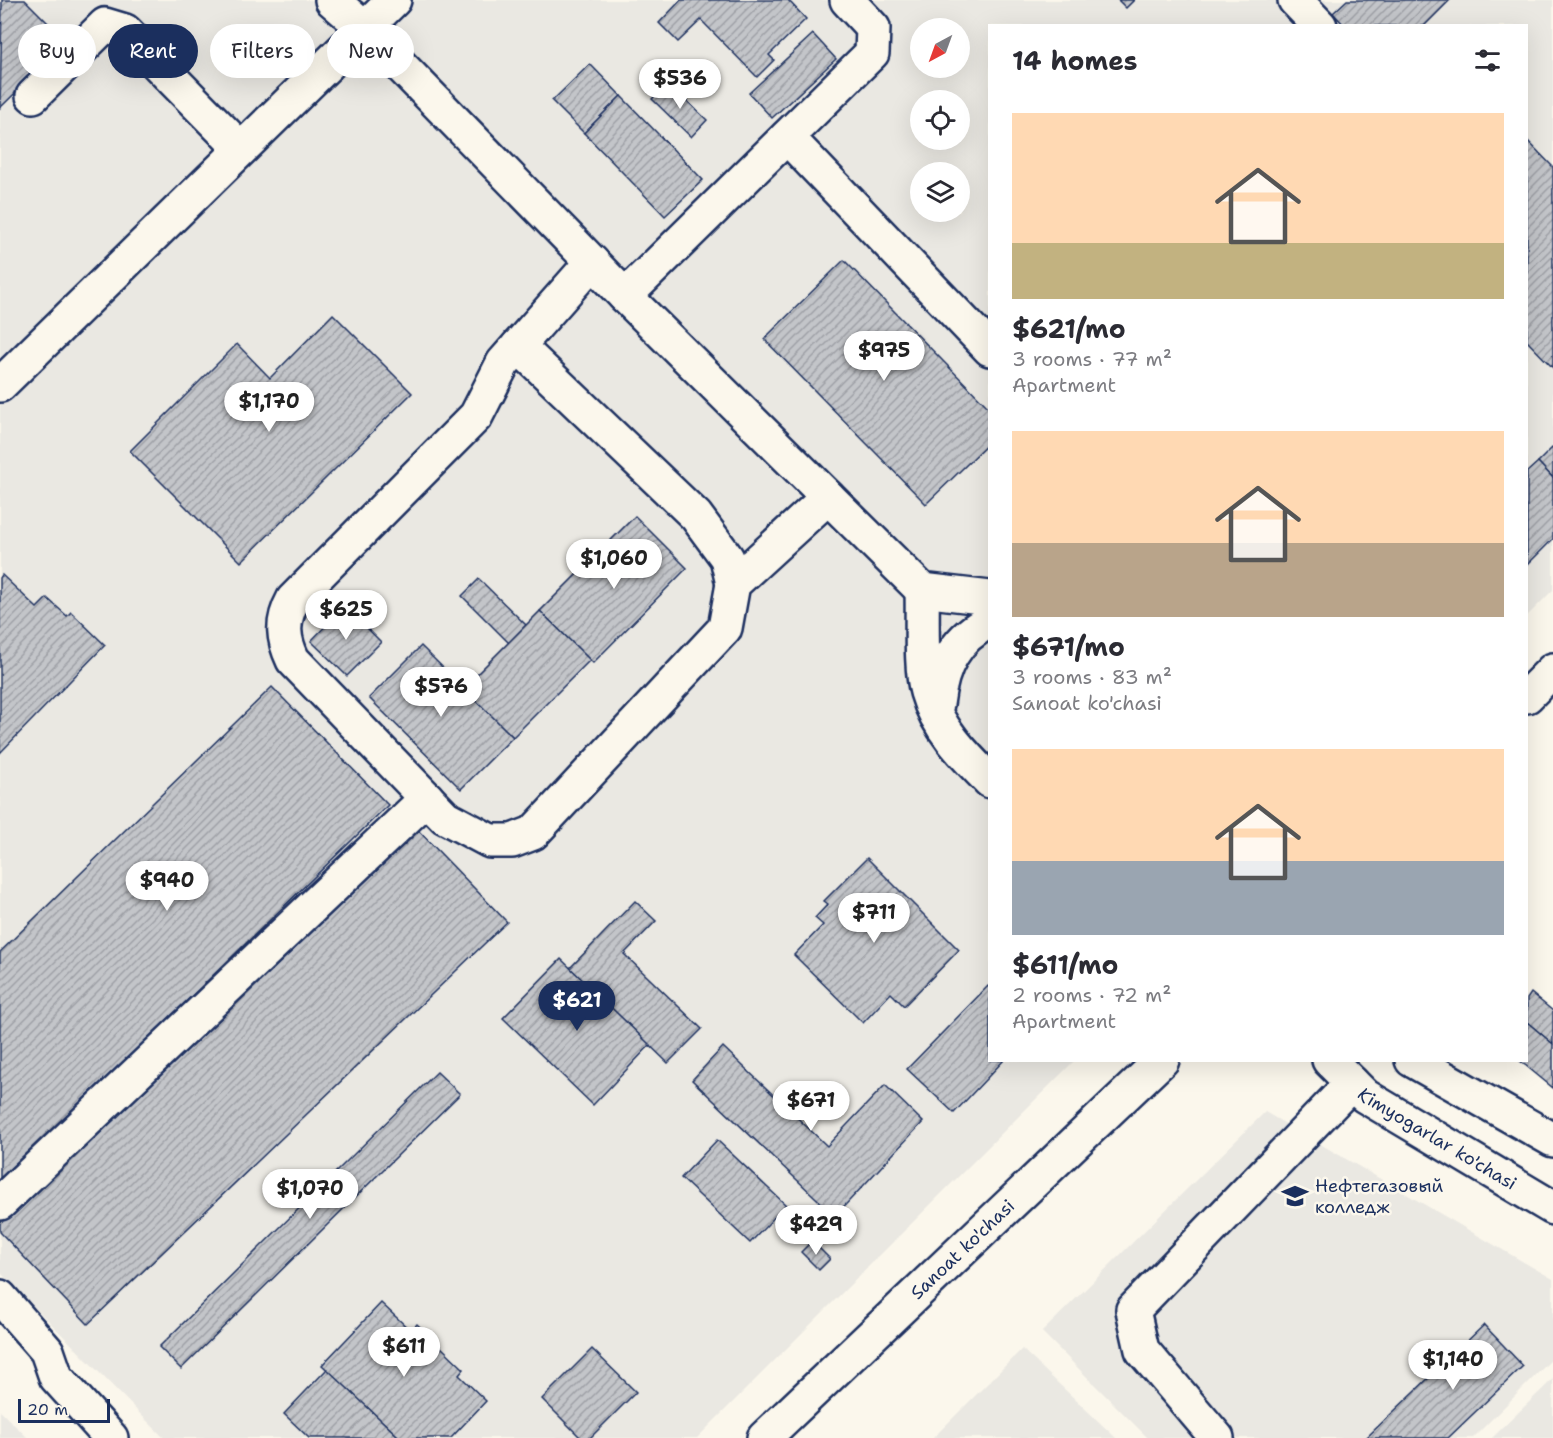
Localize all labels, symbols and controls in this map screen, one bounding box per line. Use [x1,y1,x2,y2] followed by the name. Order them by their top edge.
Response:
[910,18,970,78] north arrow
[910,18,970,222] map controls
[18,24,96,78] chip: Buy
[108,24,198,78] chip: Rent
[210,24,315,78] chip: Filters
[327,24,414,78] chip: New
[1012,43,1138,78] text: 14 homes
[1471,44,1504,77] icon: filters
[644,59,716,110] pin: $536
[653,65,707,91] text: $536
[910,90,970,150] button: locate
[1204,152,1312,260] icon: home
[910,162,970,222] button: layers
[1012,311,1126,346] text: $621/mo
[848,331,920,382] pin: $975
[858,337,910,363] text: $975
[1012,346,1172,372] text: 3 rooms · 77 m²
[1012,372,1116,398] text: Apartment
[220,382,318,433] pin: $1,170
[238,388,300,414] text: $1,170
[1204,470,1312,578] icon: home
[565,539,663,590] pin: $1,060
[580,545,648,571] text: $1,060
[310,590,382,641] pin: $625
[319,596,373,622] text: $625
[1012,629,1125,664] text: $671/mo
[1012,664,1172,690] text: 3 rooms · 83 m²
[405,667,477,718] pin: $576
[414,673,468,699] text: $576
[1012,690,1162,716] text: Sanoat ko'chasi
[1204,788,1312,896] icon: home
[131,861,203,912] pin: $940
[140,867,194,893] text: $940
[838,893,910,944] pin: $711
[852,899,896,925] text: $711
[1012,947,1118,982] text: $611/mo
[541,981,613,1032] pin: $621
[1012,982,1171,1008] text: 2 rooms · 72 m²
[552,987,602,1013] text: $621
[1012,1008,1116,1034] text: Apartment
[775,1081,847,1132] pin: $671
[1352,1083,1521,1196] street label: Kimyogarlar ko'chasi
[787,1087,835,1113] text: $671
[261,1169,359,1220] pin: $1,070
[1315,1174,1443,1219] place label: Нефтегазовый колледж
[276,1175,344,1201] text: $1,070
[1280,1181,1310,1211] school or university icon: Нефтегазовый колледж
[905,1194,1020,1305] street label: Sanoat ko'chasi
[780,1205,852,1256] pin: $429
[789,1211,843,1237] text: $429
[368,1327,440,1378] pin: $611
[382,1333,426,1359] text: $611
[1404,1340,1502,1391] pin: $1,140
[1422,1346,1484,1372] text: $1,140
[18,1396,110,1424] scale bar
[27,1399,68,1420] text: 20 m

